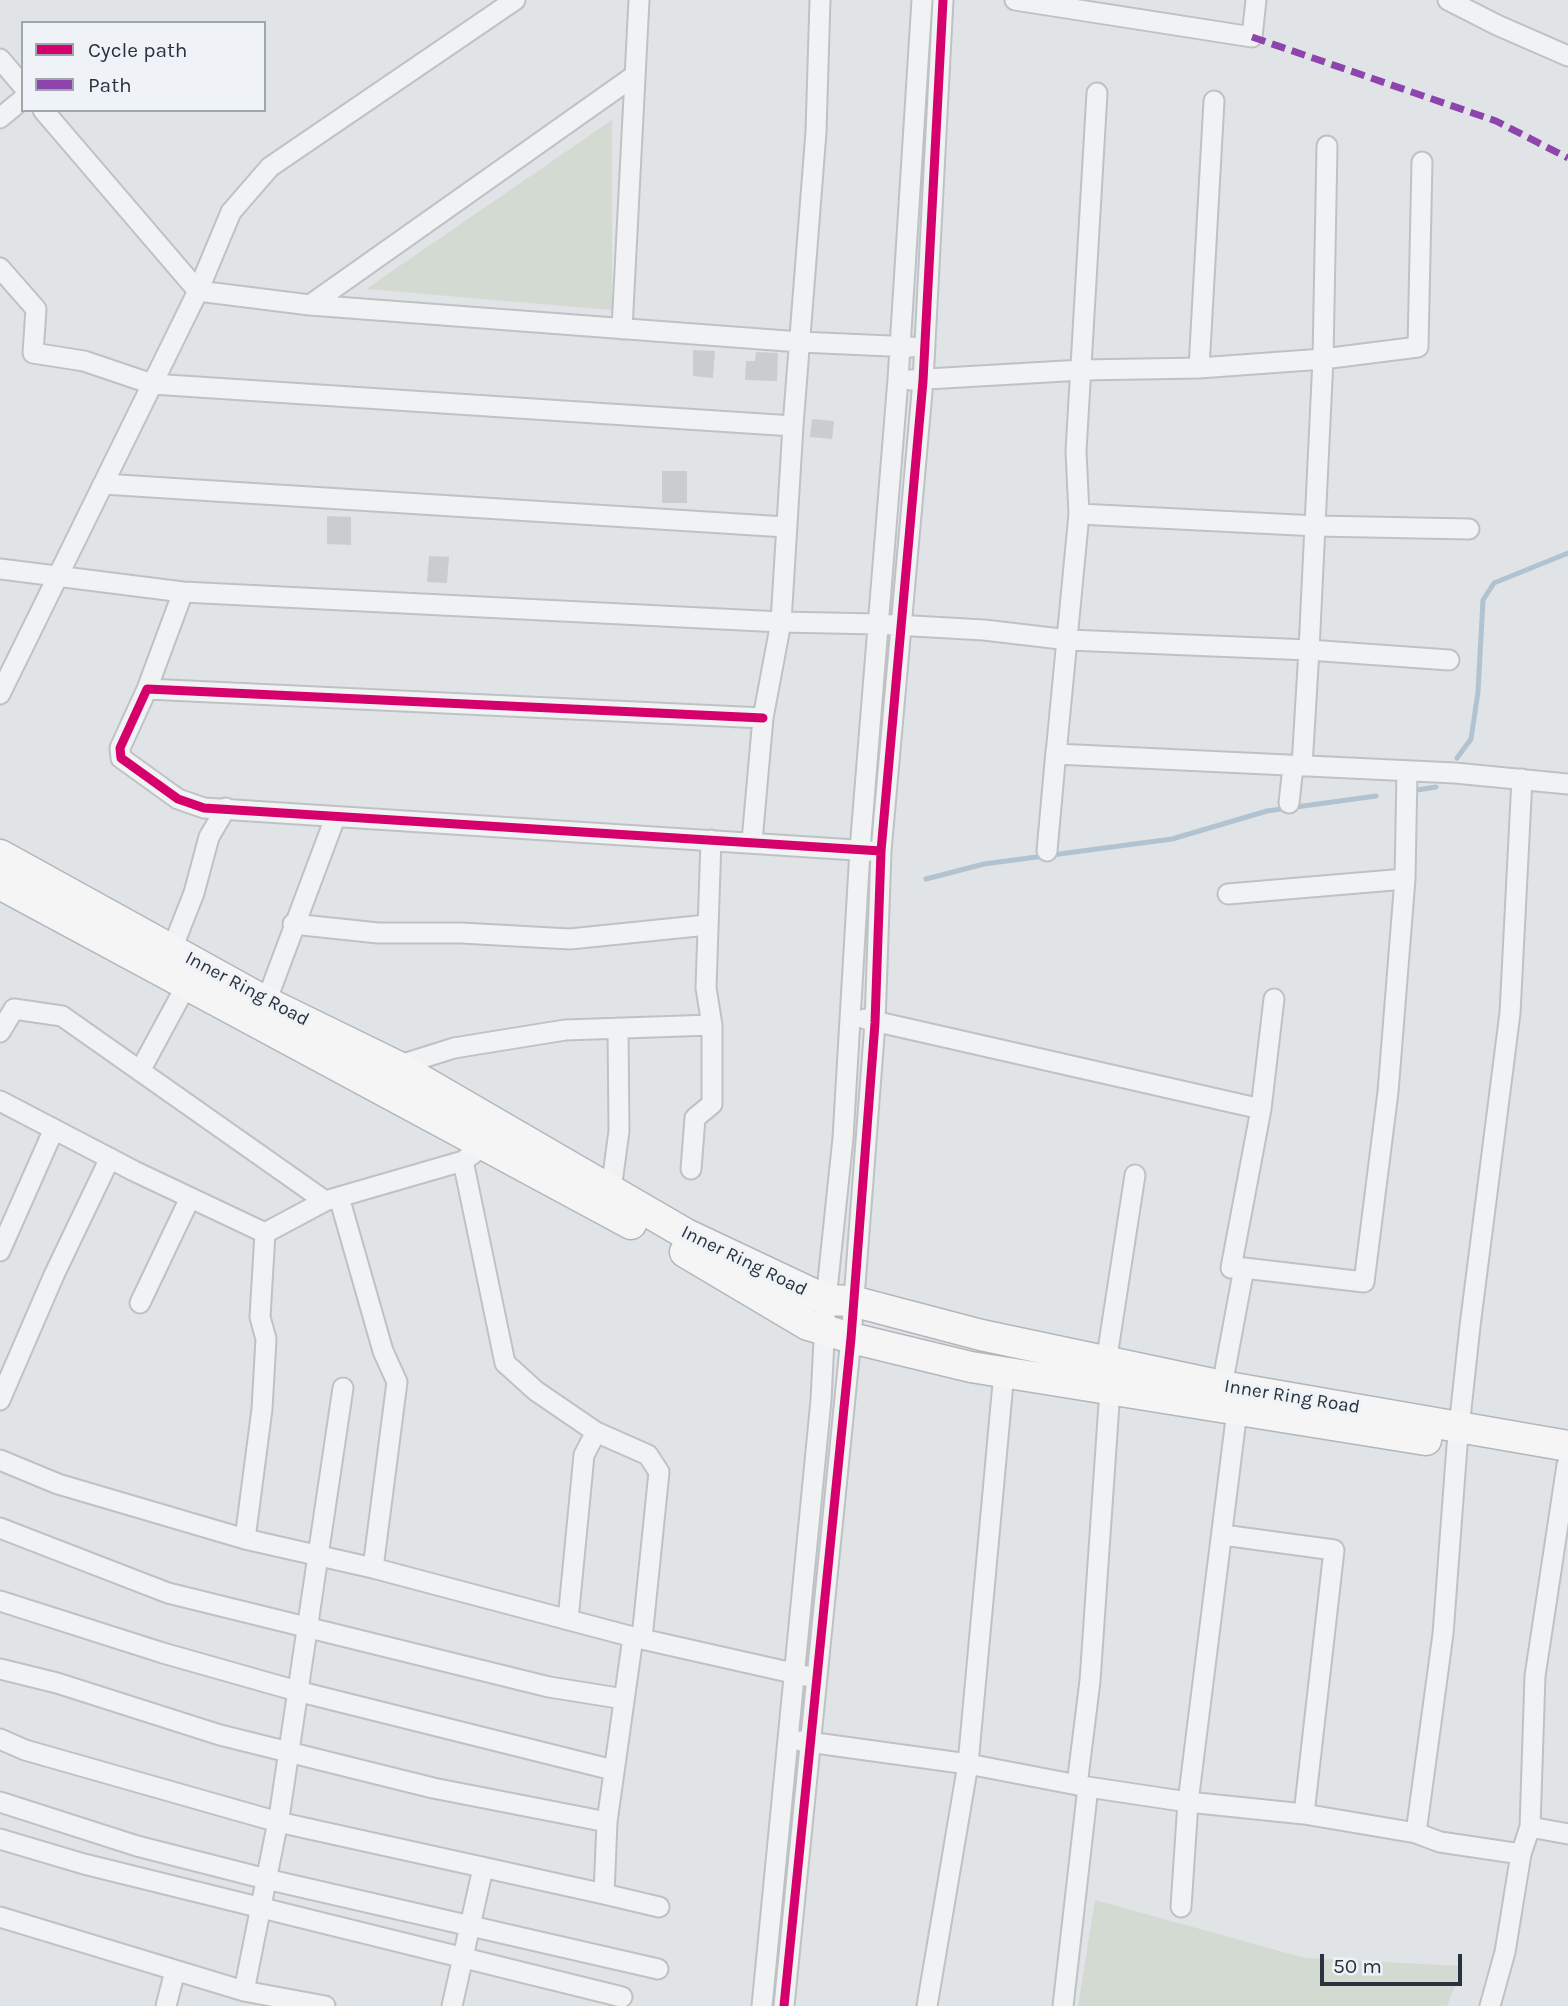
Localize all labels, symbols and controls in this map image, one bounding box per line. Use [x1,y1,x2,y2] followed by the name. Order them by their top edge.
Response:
[21,21,266,112] legend
[88,38,188,62] text: Cycle path
[88,73,132,97] text: Path
[181,947,313,1031] street label: Inner Ring Road
[677,1221,811,1301] street label: Inner Ring Road
[1222,1375,1362,1419] street label: Inner Ring Road
[1323,1940,1465,1984] scale bar
[1333,1954,1382,1978] text: 50 m

